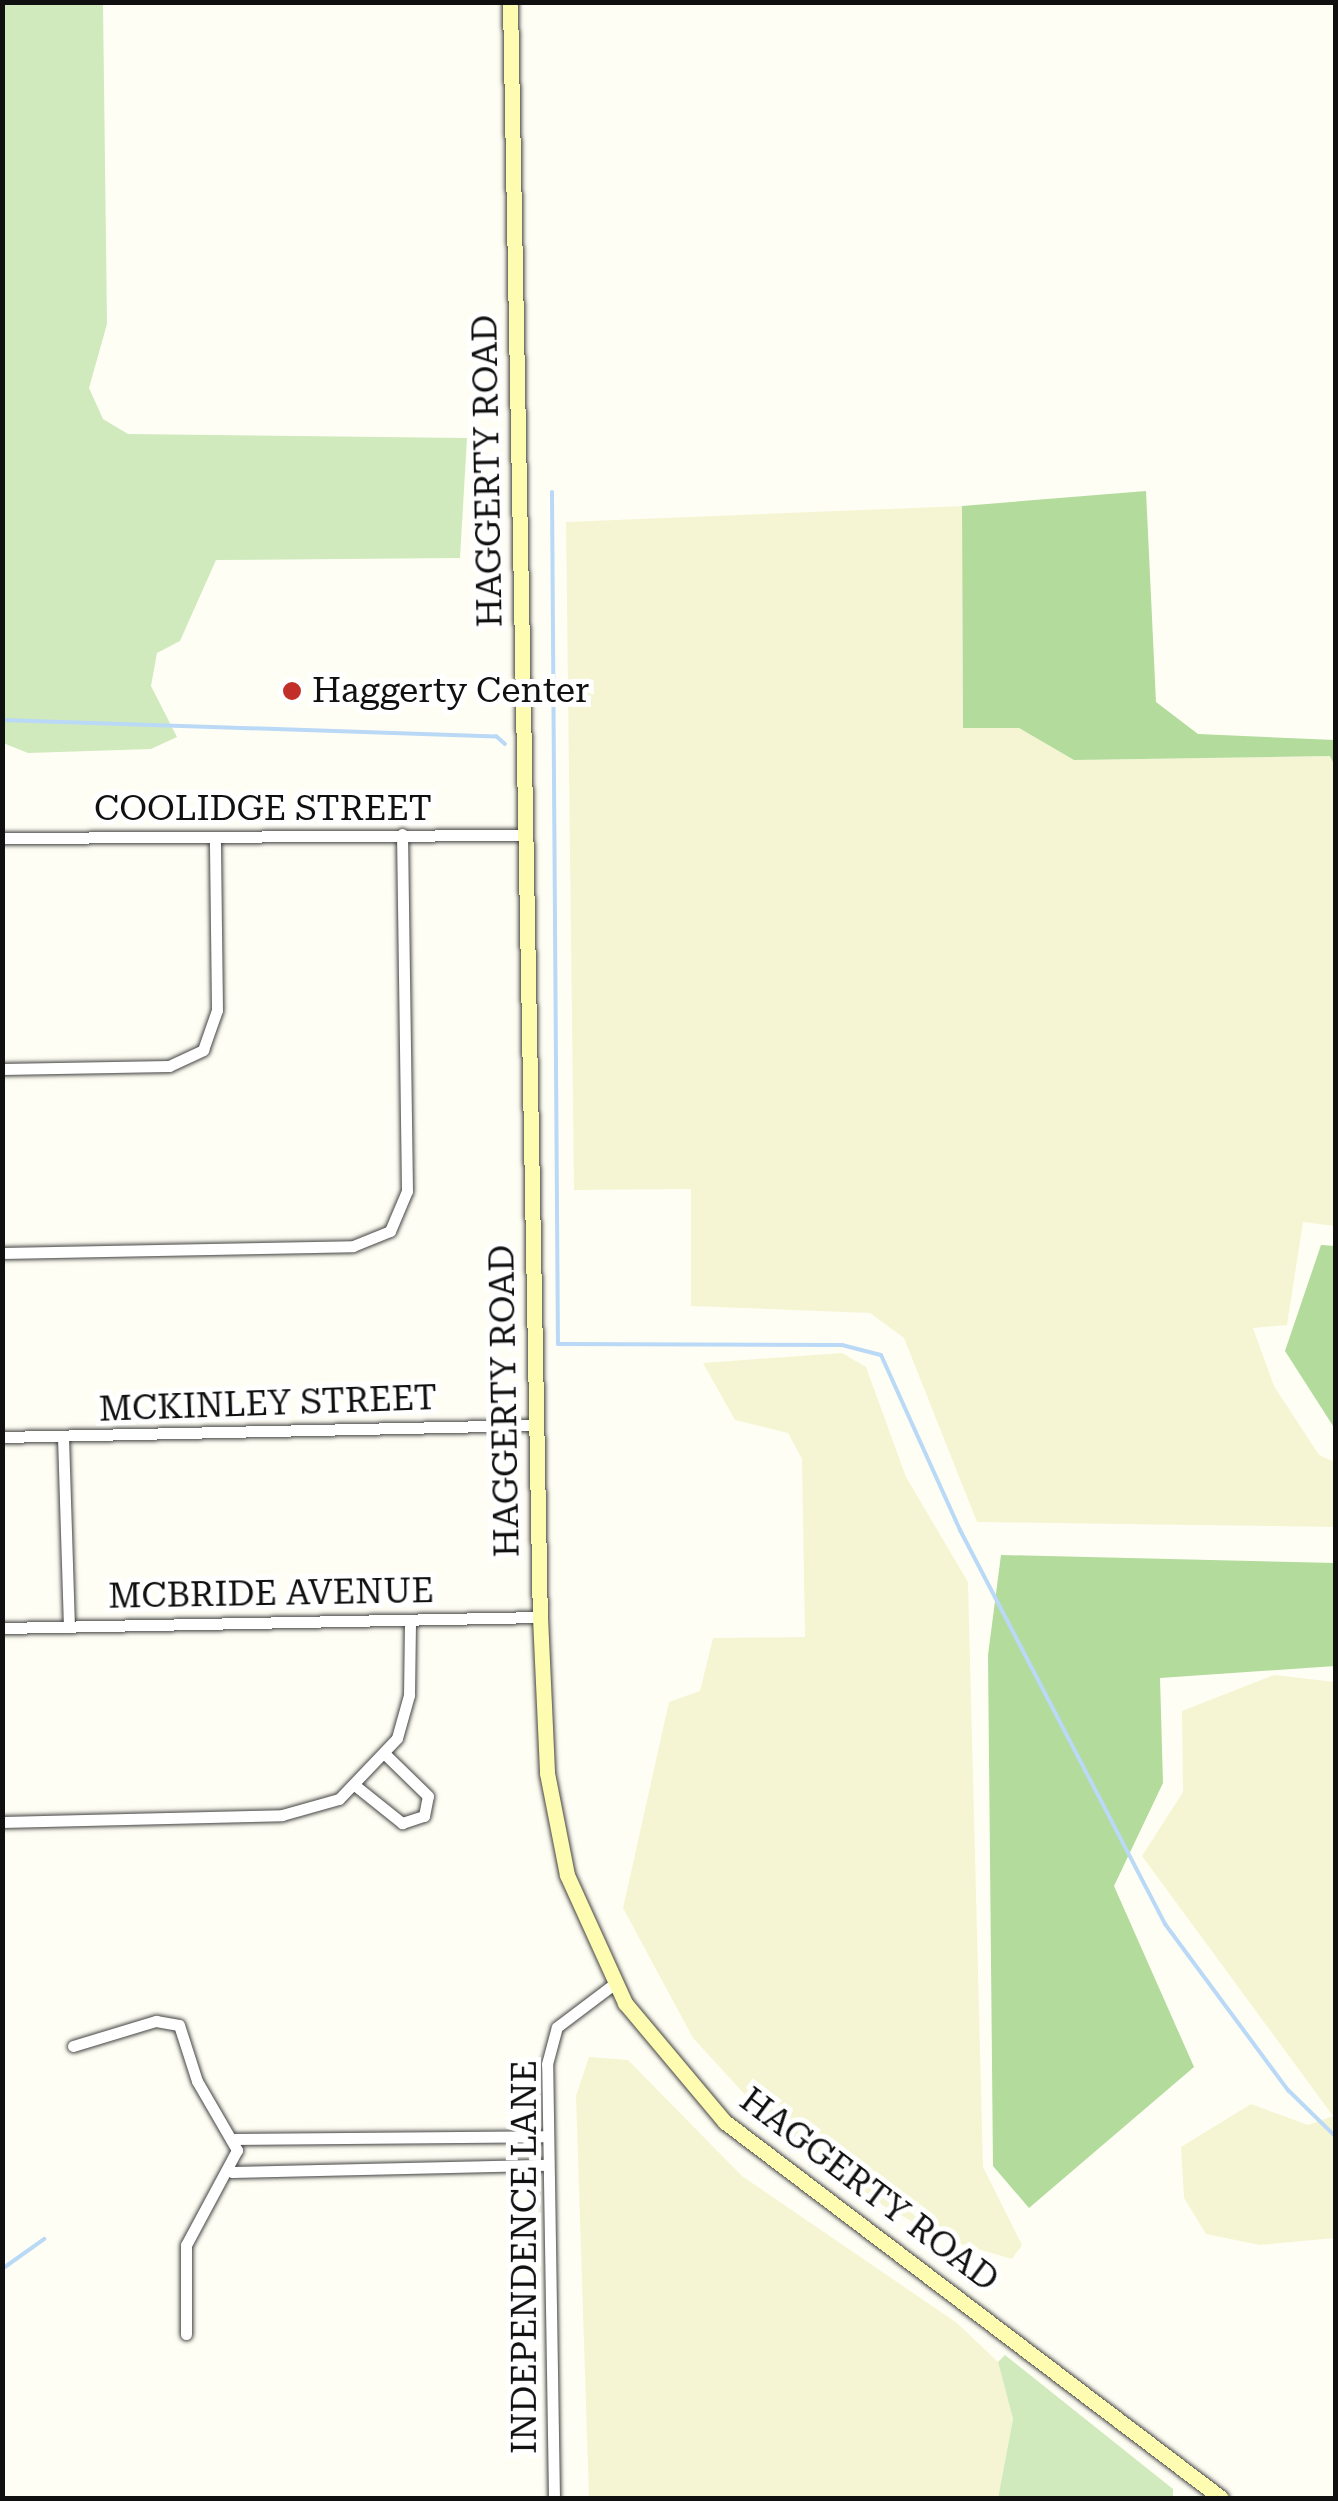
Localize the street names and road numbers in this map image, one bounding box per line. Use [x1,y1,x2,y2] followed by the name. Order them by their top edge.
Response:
[464,314,512,628] street label: HAGGERTY ROAD
[94,788,432,830] street label: COOLIDGE STREET
[481,1244,529,1558] street label: HAGGERTY ROAD
[98,1377,438,1431] street label: MCKINLEY STREET
[108,1570,434,1618] street label: MCBRIDE AVENUE
[504,2060,546,2454] street label: INDEPENDENCE LANE
[732,2079,1006,2301] street label: HAGGERTY ROAD

